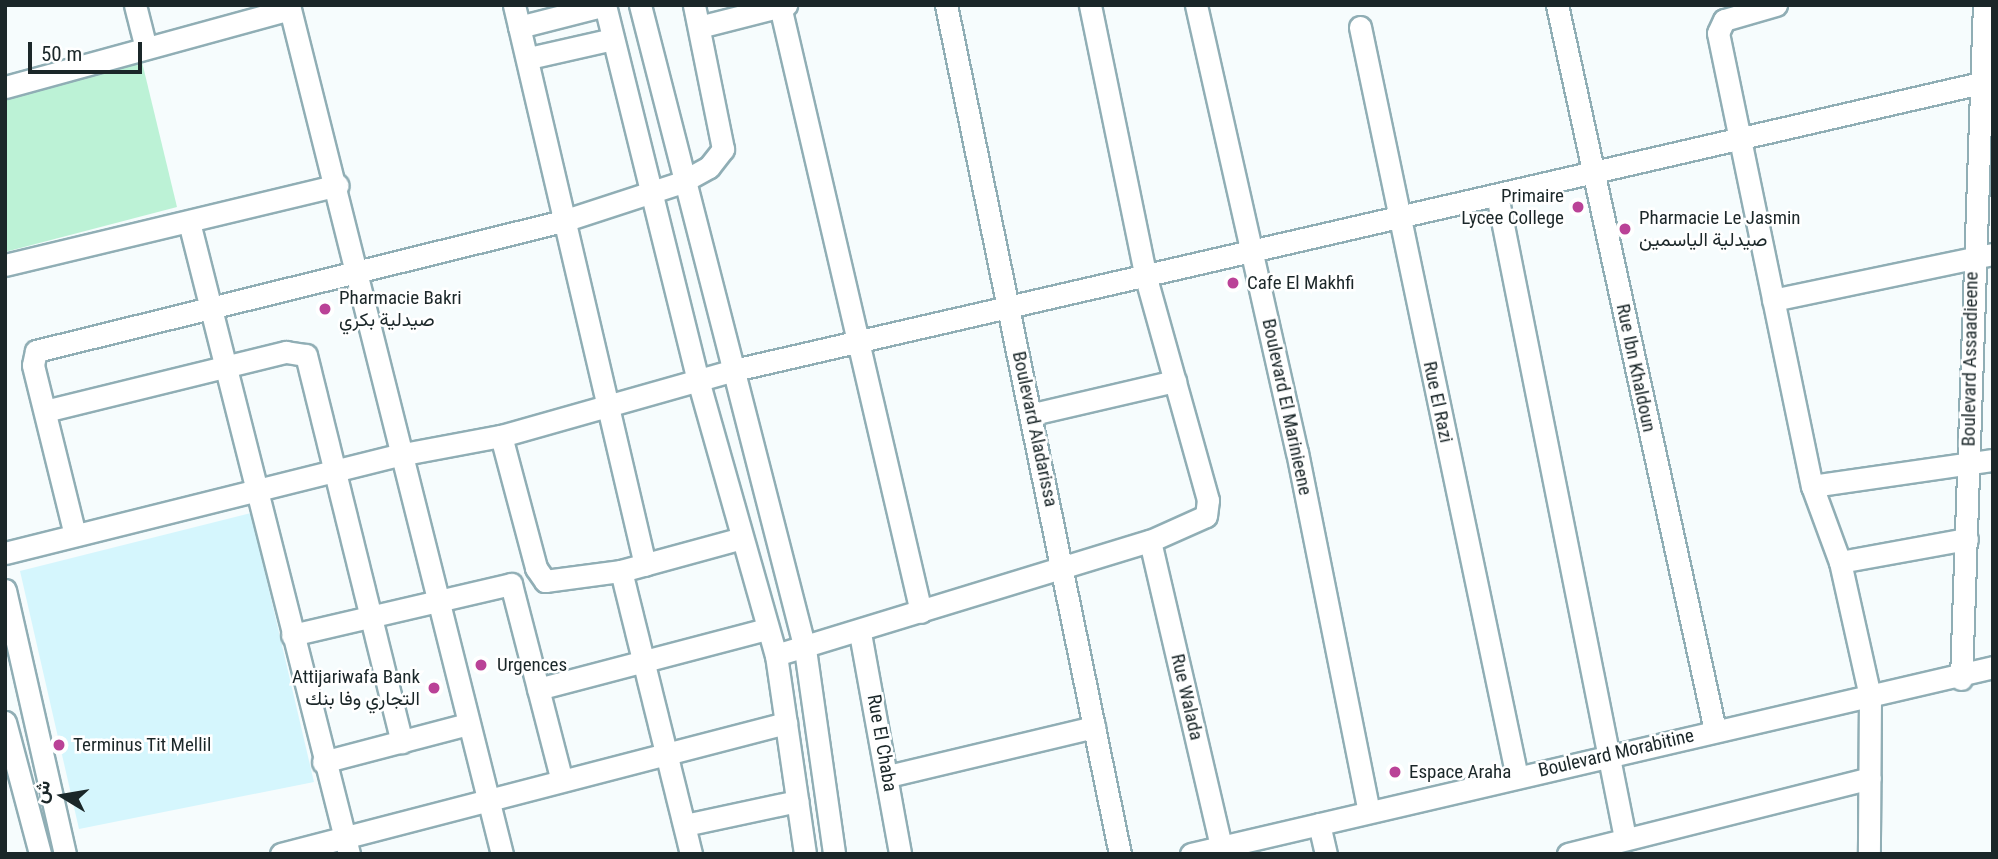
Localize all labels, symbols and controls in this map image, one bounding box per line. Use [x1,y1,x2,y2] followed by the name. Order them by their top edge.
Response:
[32,28,145,72] scale bar
[41,42,82,66] text: 50 m
[1461,185,1564,229] place label: Primaire Lycee College
[1570,199,1586,215] marker: Primaire Lycee College
[1639,207,1801,251] place label: Pharmacie Le Jasmin صيدلية الياسمين
[1617,221,1633,237] marker: Pharmacie Le Jasmin صيدلية الياسمين
[1957,271,1983,447] street label: Boulevard Assaadieene
[1247,272,1355,294] place label: Cafe El Makhfi
[1225,275,1241,291] marker: Cafe El Makhfi
[339,287,462,331] place label: Pharmacie Bakri صيدلية بكري
[317,301,333,317] marker: Pharmacie Bakri صيدلية بكري
[1611,302,1661,434] street label: Rue Ibn Khaldoun
[1257,317,1317,497] street label: Boulevard El Marinieene
[1007,349,1063,509] street label: Boulevard Aladarissa
[1418,359,1458,445] street label: Rue El Razi
[1166,652,1208,742] street label: Rue Walada
[497,654,567,676] place label: Urgences
[471,655,491,675] marker: Urgences
[292,666,420,710] place label: Attijariwafa Bank التجاري وفا بنك
[426,680,442,696] marker: Attijariwafa Bank التجاري وفا بنك
[862,693,902,793] street label: Rue El Chaba
[1536,724,1696,782] street label: Boulevard Morabitine
[73,734,212,756] place label: Terminus Tit Mellil
[51,737,67,753] marker: Terminus Tit Mellil
[28,761,98,831] north arrow
[1409,761,1511,783] place label: Espace Araha
[1387,764,1403,780] marker: Espace Araha
[28,778,55,805] text: ش

